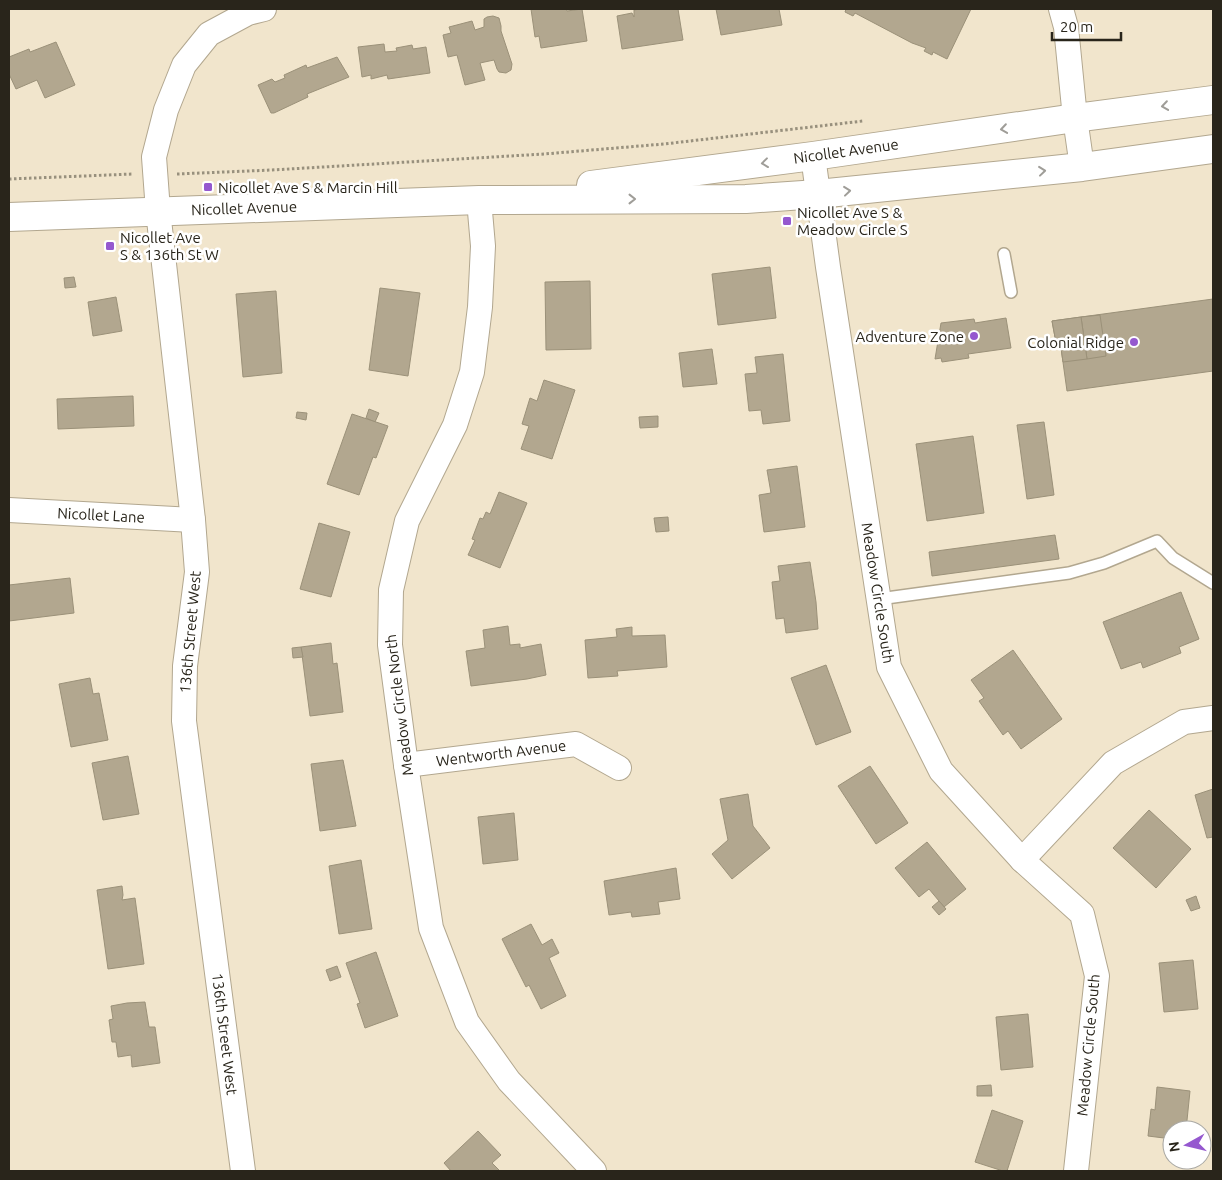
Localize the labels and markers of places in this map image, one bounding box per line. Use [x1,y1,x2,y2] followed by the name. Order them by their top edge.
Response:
[218,179,398,196] place label: Nicollet Ave S & Marcin Hill
[202,181,214,193] marker: Nicollet Ave S & Marcin Hill
[797,204,908,238] place label: Nicollet Ave S & Meadow Circle S
[781,215,793,227] marker: Nicollet Ave S & Meadow Circle S
[120,229,219,263] place label: Nicollet Ave S & 136th St W
[104,240,116,252] marker: Nicollet Ave S & 136th St W
[856,328,964,345] place label: Adventure Zone
[968,330,980,342] marker: Adventure Zone
[1027,334,1124,351] place label: Colonial Ridge
[1128,336,1140,348] marker: Colonial Ridge

